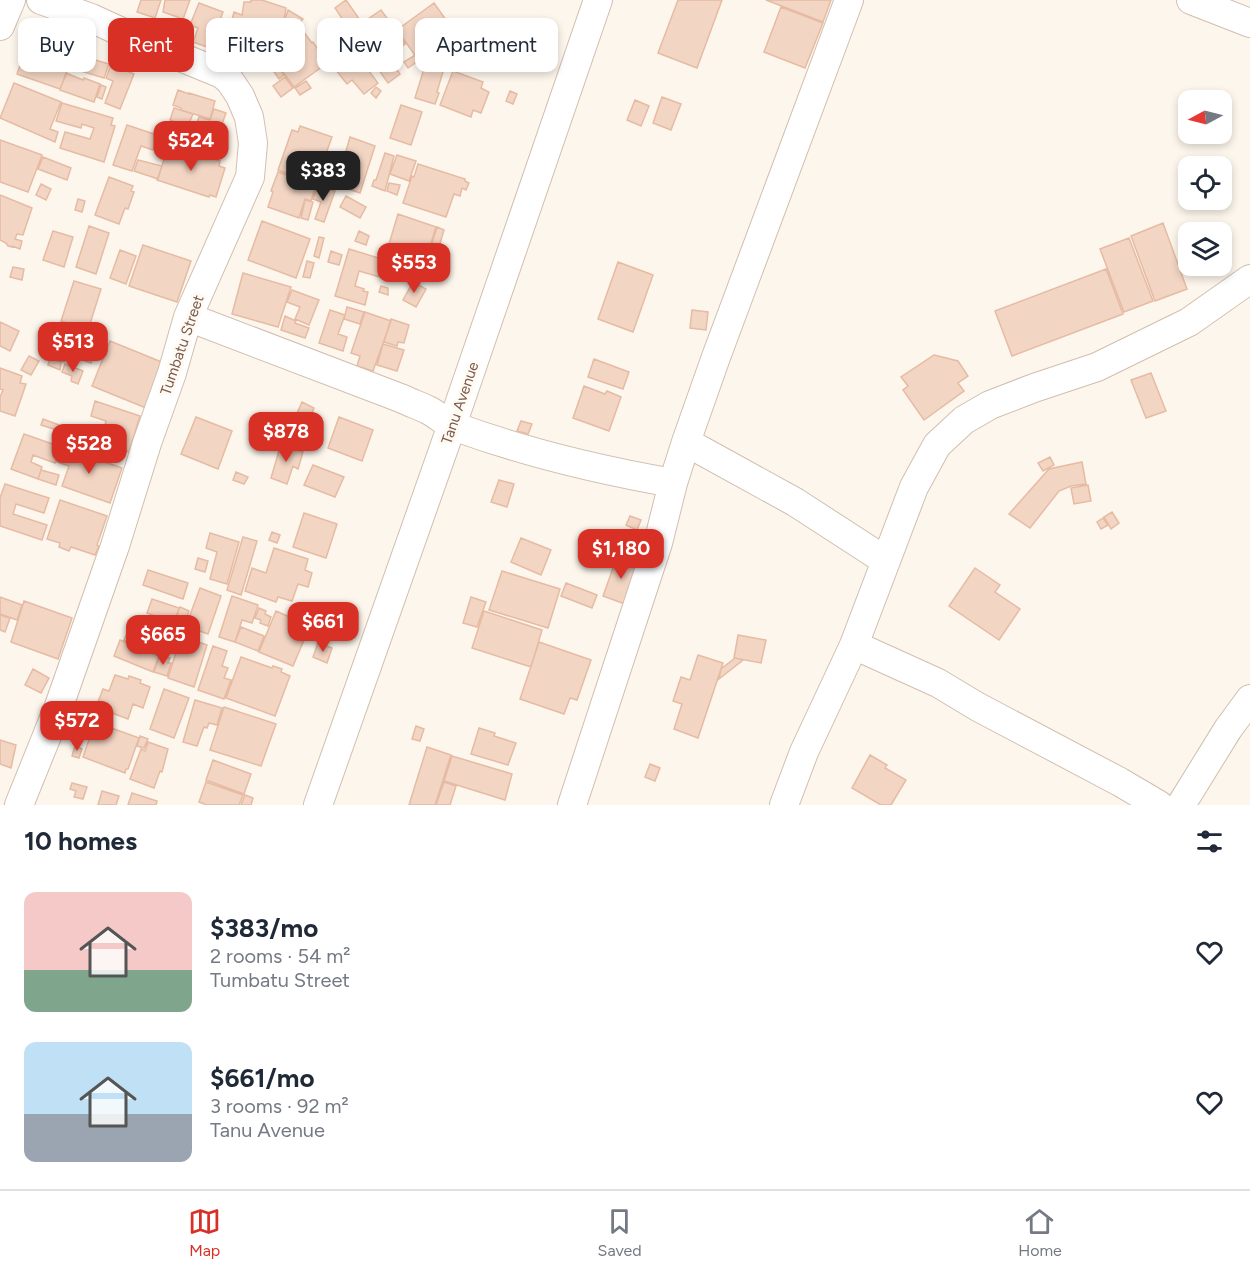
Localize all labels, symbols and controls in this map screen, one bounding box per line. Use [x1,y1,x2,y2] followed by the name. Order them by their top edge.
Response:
[18,18,96,72] chip: Buy
[108,18,194,72] chip: Rent
[206,18,305,72] chip: Filters
[317,18,403,72] chip: New
[415,18,558,72] chip: Apartment
[1178,90,1232,144] north arrow
[1178,90,1232,276] map controls
[155,121,227,172] pin: $524
[168,128,214,152] text: $524
[287,151,359,202] pin: $383
[1178,156,1232,210] button: locate
[300,158,346,182] text: $383
[1178,222,1232,276] button: layers
[378,243,450,294] pin: $553
[391,250,437,274] text: $553
[156,292,208,398] street label: Tumbatu Street
[37,322,109,373] pin: $513
[52,329,94,353] text: $513
[437,359,483,447] street label: Tanu Avenue
[250,412,322,463] pin: $878
[263,419,309,443] text: $878
[53,424,125,475] pin: $528
[66,431,112,455] text: $528
[572,529,670,580] pin: $1,180
[592,536,650,560] text: $1,180
[287,602,359,653] pin: $661
[302,609,344,633] text: $661
[127,615,199,666] pin: $665
[140,622,186,646] text: $665
[41,701,113,752] pin: $572
[54,708,100,732] text: $572
[24,825,137,857] text: 10 homes
[1193,825,1226,858] icon: filters
[210,912,318,944] text: $383/mo
[72,916,144,988] icon: home
[1193,936,1226,969] icon: heart
[210,944,350,968] text: 2 rooms · 54 m²
[210,968,350,992] text: Tumbatu Street
[210,1062,315,1094] text: $661/mo
[72,1066,144,1138] icon: home
[1193,1086,1226,1119] icon: heart
[210,1094,349,1118] text: 3 rooms · 92 m²
[210,1118,325,1142] text: Tanu Avenue
[188,1205,221,1260] tab: Map
[598,1205,642,1260] tab: Saved
[1018,1205,1062,1260] tab: Home

